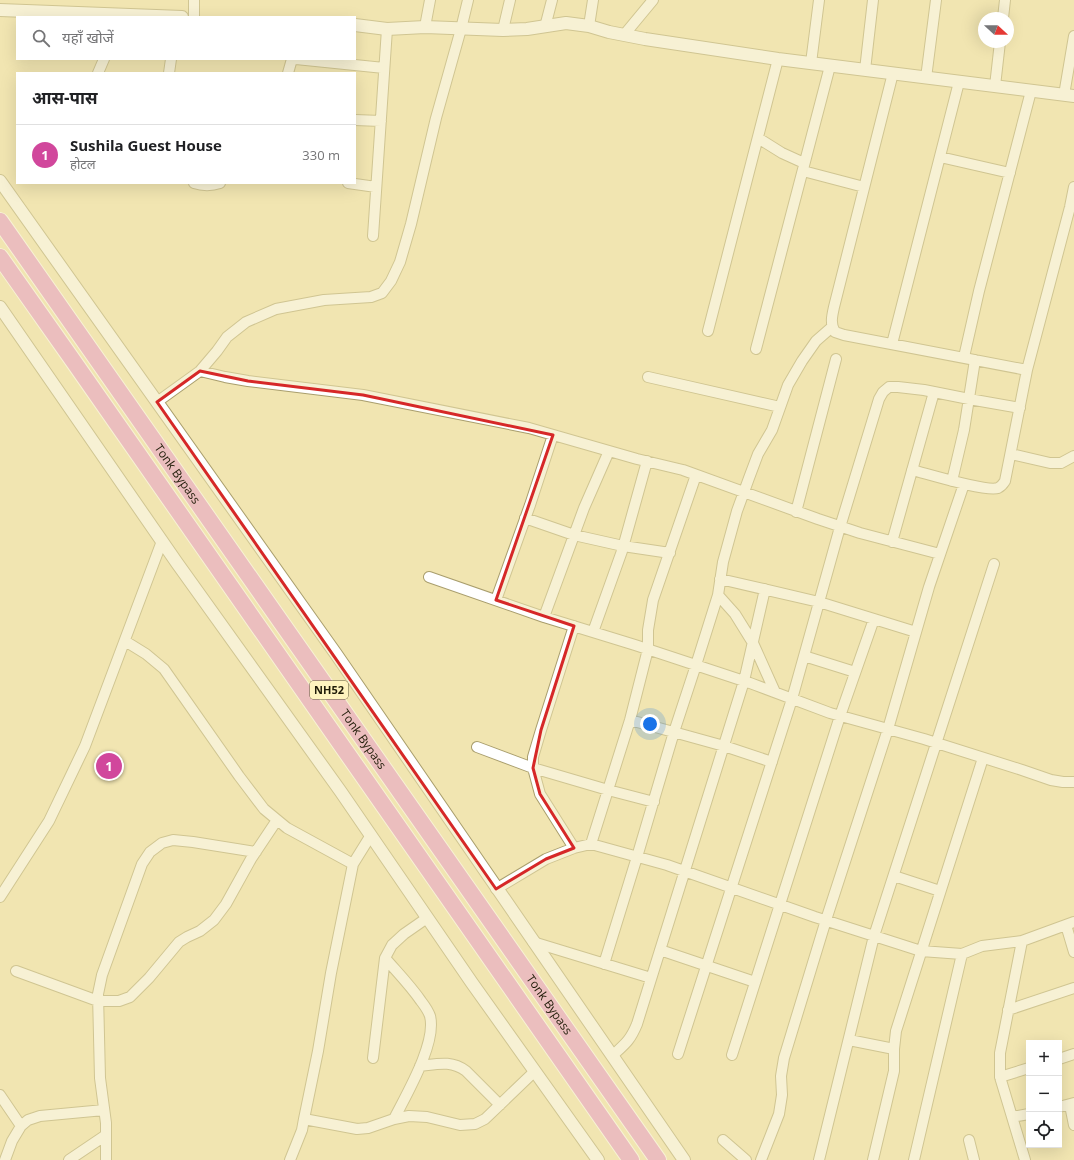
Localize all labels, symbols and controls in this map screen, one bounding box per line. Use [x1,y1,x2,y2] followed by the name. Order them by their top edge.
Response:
[978,12,1014,48] north arrow
[16,16,356,60] search box
[30,27,52,49] icon: search
[62,27,114,47] text: यहाँ खोजें
[32,86,98,109] text: आस-पास
[70,135,222,155] text: Sushila Guest House
[41,146,49,164] text: 1
[302,146,340,164] text: 330 m
[70,155,96,173] text: होटल
[151,440,205,507] street label: Tonk Bypass
[310,681,348,699] road number: NH52
[337,706,391,773] street label: Tonk Bypass
[640,714,660,734] your location
[96,751,122,781] pin: 1
[523,971,577,1038] street label: Tonk Bypass
[1026,1040,1062,1148] map controls
[1026,1040,1062,1076] button: +
[1026,1076,1062,1112] button: −
[1026,1112,1062,1148] button: locate

